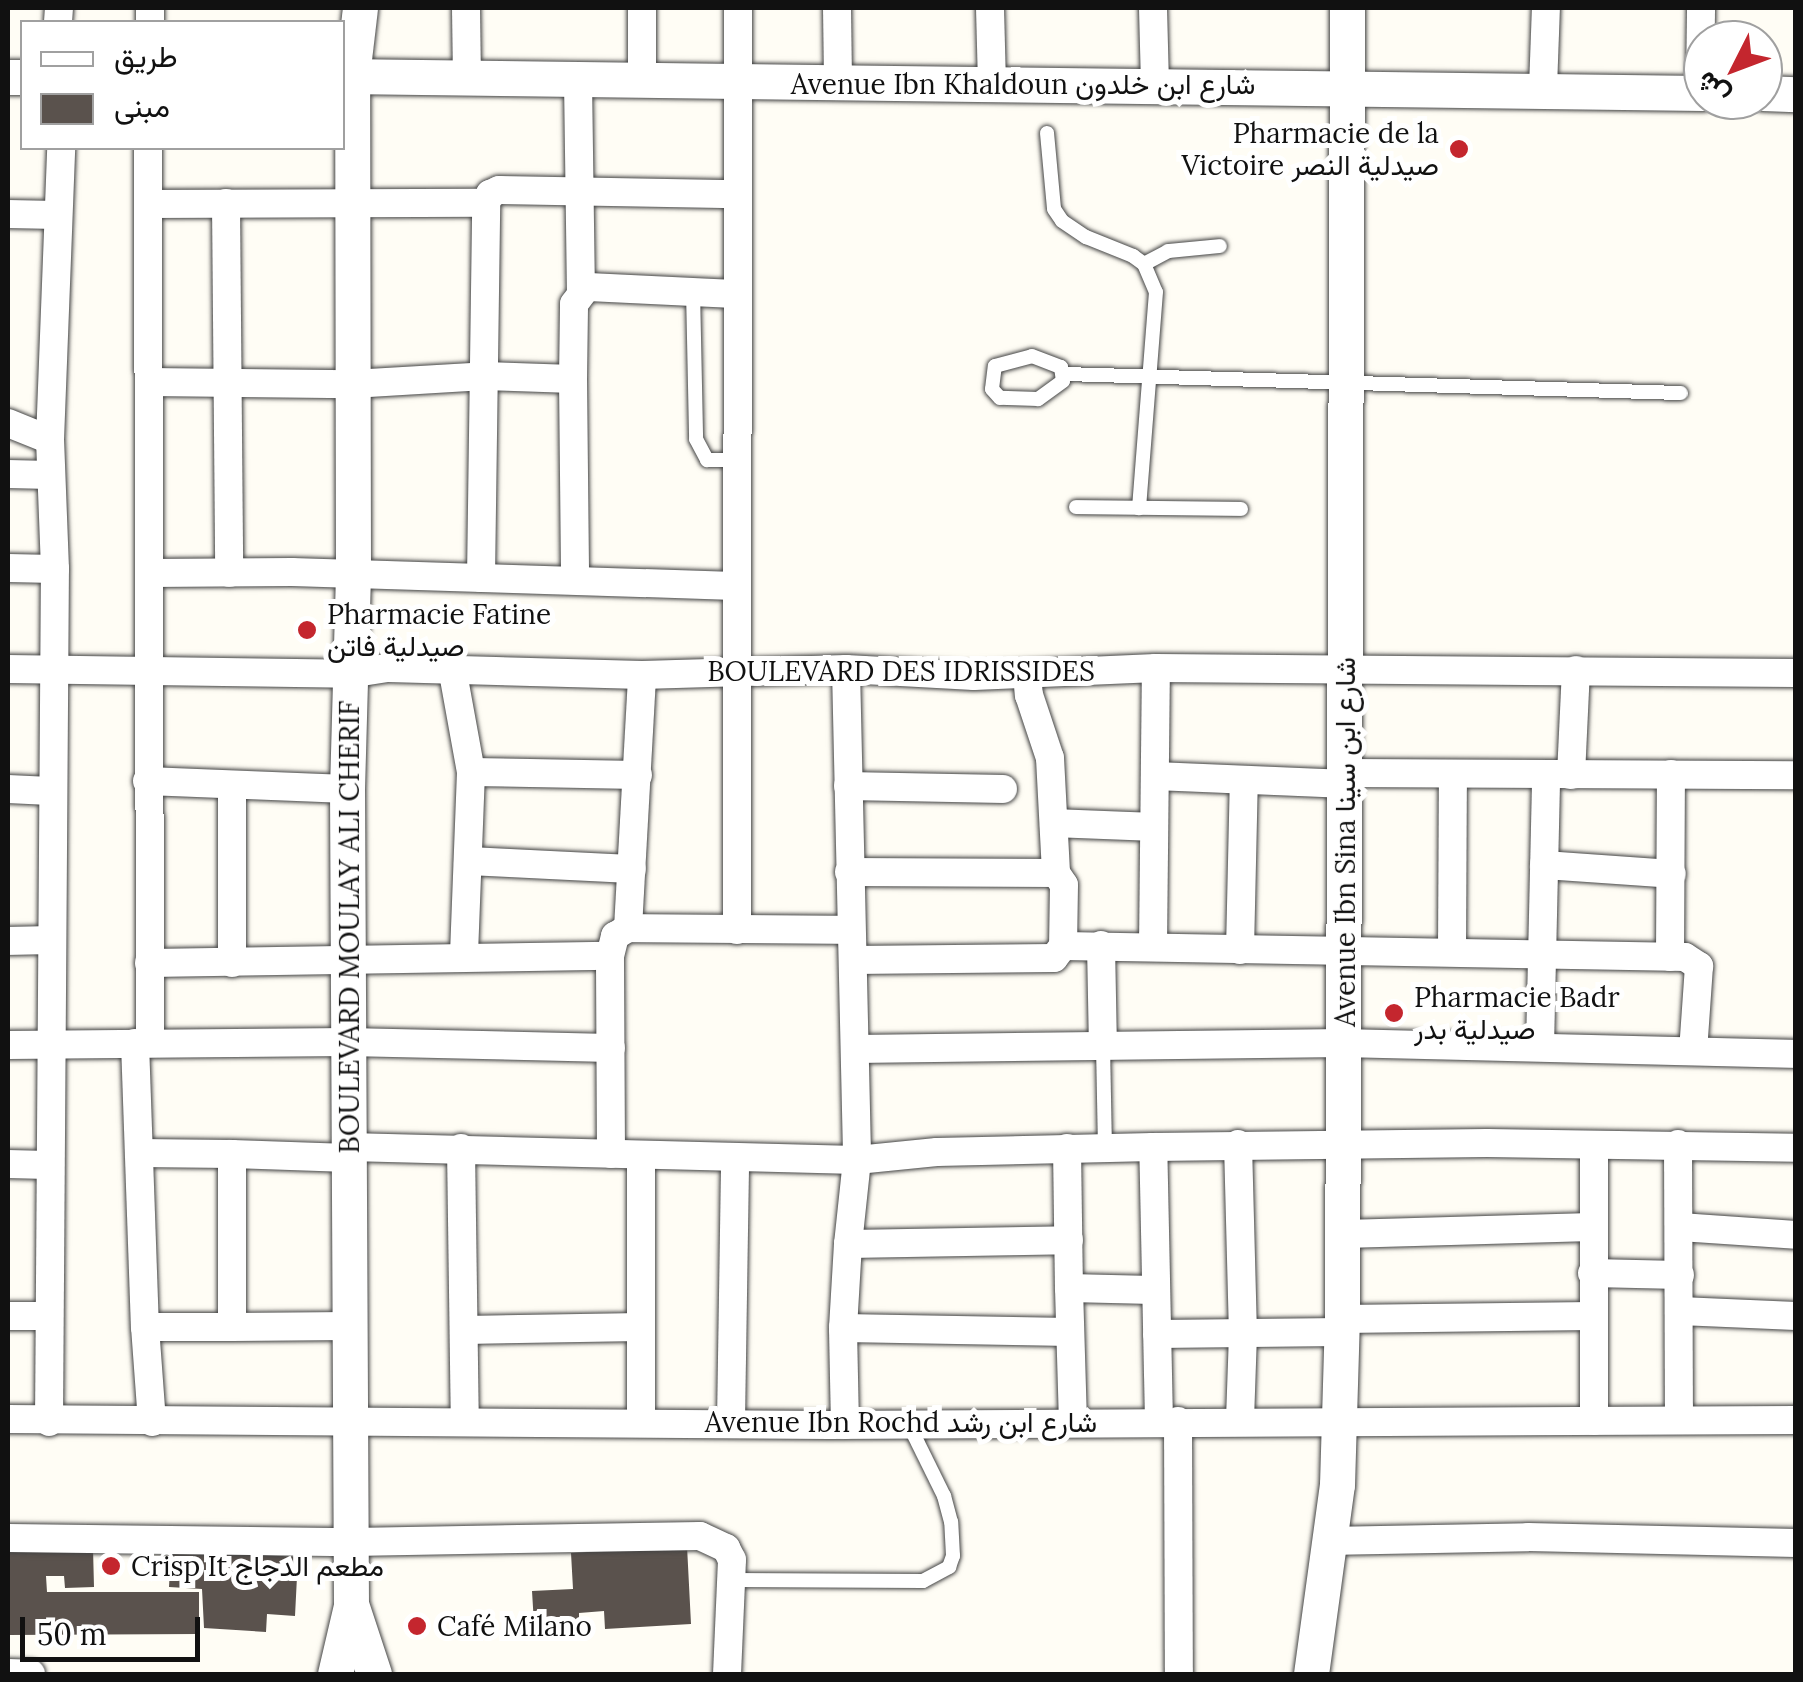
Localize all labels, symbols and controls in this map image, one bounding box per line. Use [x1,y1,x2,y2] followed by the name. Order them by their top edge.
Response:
[20,20,345,150] legend
[1683,20,1783,120] north arrow
[114,37,178,75] text: طريق
[1688,64,1737,113] text: ش
[791,67,1255,101] street label: Avenue Ibn Khaldoun شارع ابن خلدون
[114,87,170,125] text: مبنى
[1182,116,1439,182] place label: Pharmacie de la Victoire صيدلية النصر
[1448,138,1470,160] marker: Pharmacie de la Victoire صيدلية النصر
[327,597,551,663] place label: Pharmacie Fatine صيدلية فاتن
[296,619,318,641] marker: Pharmacie Fatine صيدلية فاتن
[707,654,1095,688] street label: BOULEVARD DES IDRISSIDES
[1328,657,1362,1027] street label: Avenue Ibn Sina شارع ابن سينا
[332,700,366,1154] street label: BOULEVARD MOULAY ALI CHERIF
[1414,980,1620,1046] place label: Pharmacie Badr صيدلية بدر
[1383,1002,1405,1024] marker: Pharmacie Badr صيدلية بدر
[705,1405,1097,1439] street label: Avenue Ibn Rochd شارع ابن رشد
[131,1549,384,1583] place label: Crisp It مطعم الدجاج
[100,1555,122,1577] marker: Crisp It مطعم الدجاج
[25,1597,205,1659] scale bar
[437,1609,592,1643] place label: Café Milano
[37,1615,107,1653] text: 50 m
[406,1615,428,1637] marker: Café Milano

